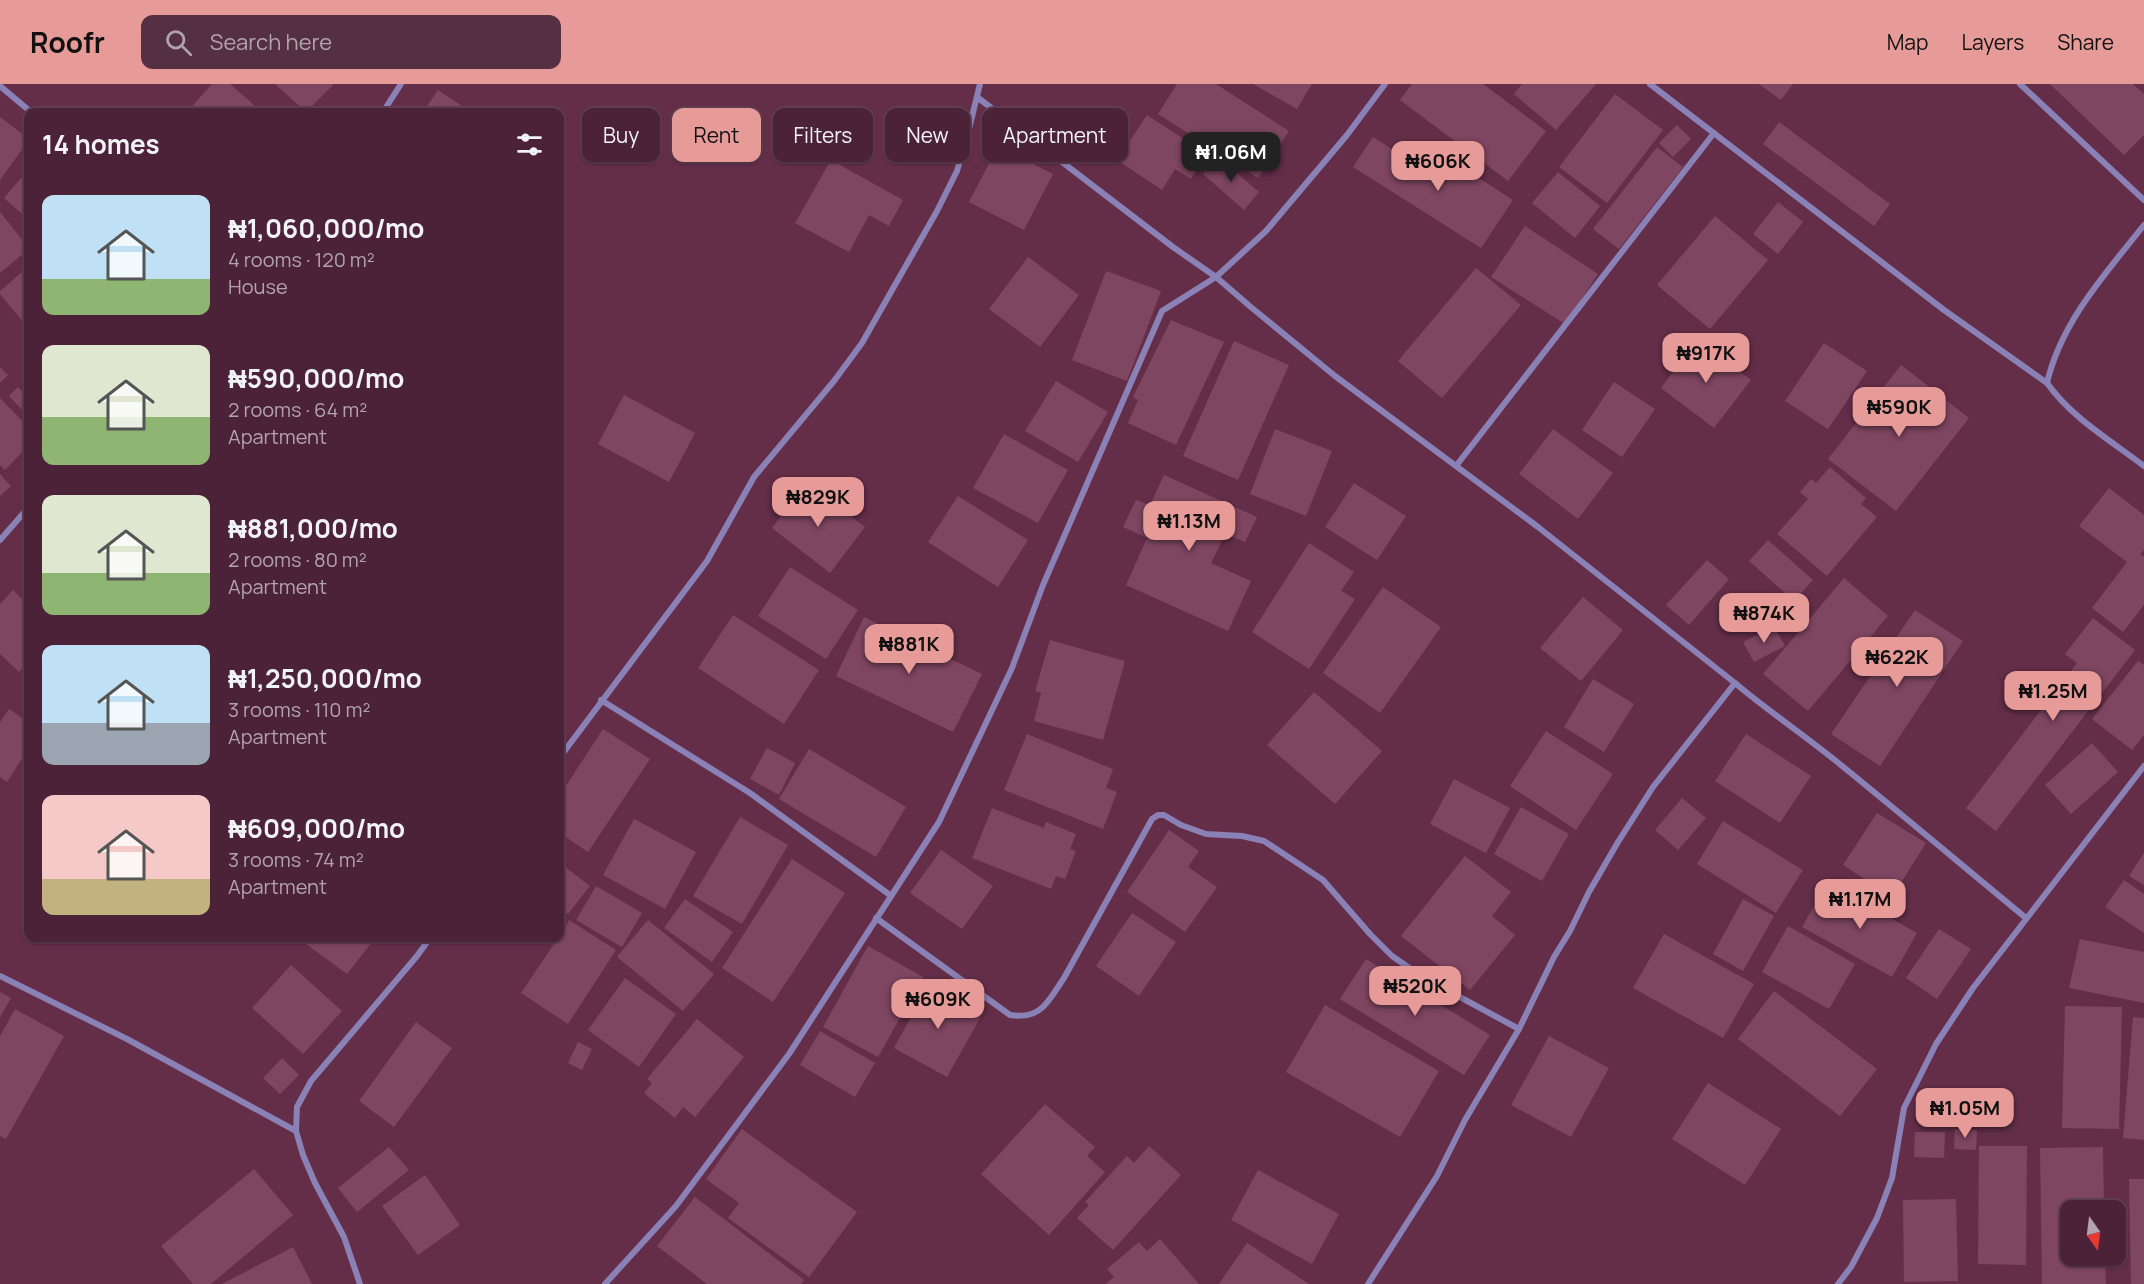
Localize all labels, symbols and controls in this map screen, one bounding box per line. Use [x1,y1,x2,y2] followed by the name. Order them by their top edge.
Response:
[141,15,561,69] search box
[30,23,105,61] text: Roofr
[162,26,195,59] icon: search
[210,27,332,57] text: Search here
[1887,28,1928,56] text: Map
[1961,28,2024,56] text: Layers
[2057,28,2114,56] text: Share
[582,108,660,162] chip: Buy
[672,108,761,162] chip: Rent
[773,108,873,162] chip: Filters
[885,108,970,162] chip: New
[982,108,1128,162] chip: Apartment
[42,126,160,162] text: 14 homes
[513,128,546,161] icon: filters
[1182,132,1280,183] pin: ₦1.06M
[1195,138,1267,165] text: ₦1.06M
[1396,141,1480,192] pin: ₦606K
[1405,147,1471,174] text: ₦606K
[228,210,424,246] text: ₦1,060,000/mo
[90,219,162,291] icon: home
[228,246,375,273] text: 4 rooms · 120 m²
[228,273,288,300] text: House
[1664,333,1748,384] pin: ₦917K
[1676,339,1736,366] text: ₦917K
[228,360,404,396] text: ₦590,000/mo
[90,369,162,441] icon: home
[1857,387,1941,438] pin: ₦590K
[1867,393,1931,420] text: ₦590K
[228,396,367,423] text: 2 rooms · 64 m²
[228,423,327,450] text: Apartment
[776,477,860,528] pin: ₦829K
[786,483,850,510] text: ₦829K
[1140,501,1238,552] pin: ₦1.13M
[1157,507,1221,534] text: ₦1.13M
[228,510,398,546] text: ₦881,000/mo
[90,519,162,591] icon: home
[228,546,367,573] text: 2 rooms · 80 m²
[228,573,327,600] text: Apartment
[1722,593,1806,644] pin: ₦874K
[1733,599,1795,626] text: ₦874K
[867,624,951,675] pin: ₦881K
[879,630,939,657] text: ₦881K
[1855,637,1939,688] pin: ₦622K
[1865,643,1929,670] text: ₦622K
[228,660,422,696] text: ₦1,250,000/mo
[90,669,162,741] icon: home
[2004,671,2102,722] pin: ₦1.25M
[2018,677,2088,704] text: ₦1.25M
[228,696,370,723] text: 3 rooms · 110 m²
[228,723,327,750] text: Apartment
[228,810,405,846] text: ₦609,000/mo
[90,819,162,891] icon: home
[228,846,364,873] text: 3 rooms · 74 m²
[228,873,327,900] text: Apartment
[1811,879,1909,930] pin: ₦1.17M
[1829,885,1891,912] text: ₦1.17M
[1373,966,1457,1017] pin: ₦520K
[1383,972,1447,999] text: ₦520K
[896,979,980,1030] pin: ₦609K
[905,985,971,1012] text: ₦609K
[1916,1088,2014,1139] pin: ₦1.05M
[1930,1094,2000,1121] text: ₦1.05M
[2060,1200,2126,1266] north arrow
[2060,1200,2126,1266] map controls

